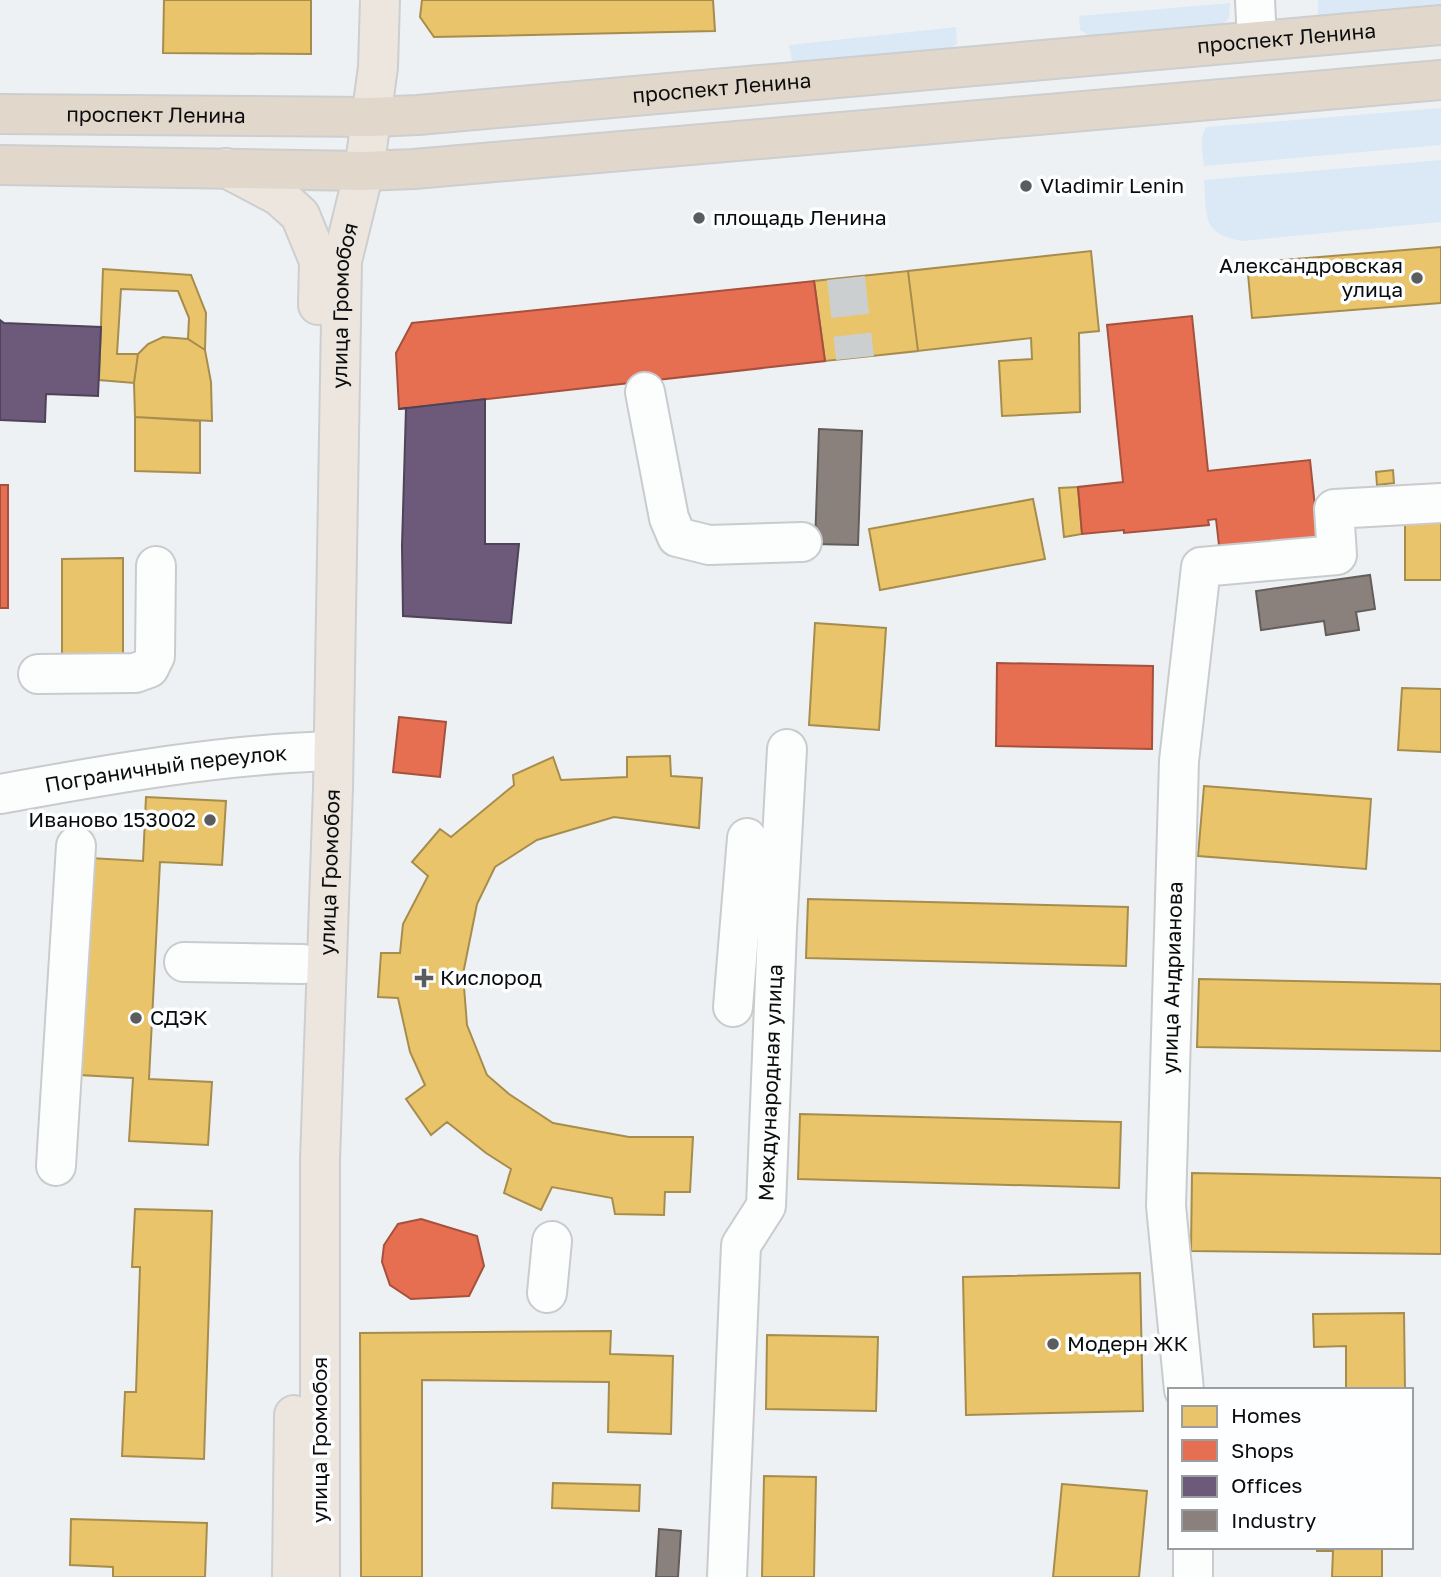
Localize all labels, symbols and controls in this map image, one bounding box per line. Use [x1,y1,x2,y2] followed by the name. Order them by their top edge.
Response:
[1196,17,1377,58] street label: проспект Ленина
[631,66,812,108] street label: проспект Ленина
[66,101,246,128] street label: проспект Ленина
[1040,172,1184,198] place label: Vladimir Lenin
[1018,178,1034,194] marker: Vladimir Lenin
[713,204,887,230] place label: площадь Ленина
[691,210,707,226] marker: площадь Ленина
[326,220,363,389] street label: улица Громобоя
[1219,252,1403,302] place label: Александровская улица
[1409,270,1425,286] marker: Александровская улица
[43,739,288,798] street label: Пограничный переулок
[313,788,345,956] street label: улица Громобоя
[28,806,196,832] place label: Иваново 153002
[202,812,218,828] marker: Иваново 153002
[1156,881,1187,1075] street label: улица Андрианова
[440,964,542,990] place label: Кислород
[752,964,788,1202] street label: Международная улица
[414,968,434,988] marker: Кислород
[150,1004,208,1030] place label: СДЭК
[128,1010,144,1026] marker: СДЭК
[1067,1330,1188,1356] place label: Модерн ЖК
[1045,1336,1061,1352] marker: Модерн ЖК
[306,1357,332,1523] street label: улица Громобоя
[1168,1388,1413,1549] legend
[1231,1402,1301,1428] text: Homes
[1231,1437,1294,1463] text: Shops
[1231,1472,1302,1498] text: Offices
[1231,1507,1316,1533] text: Industry

